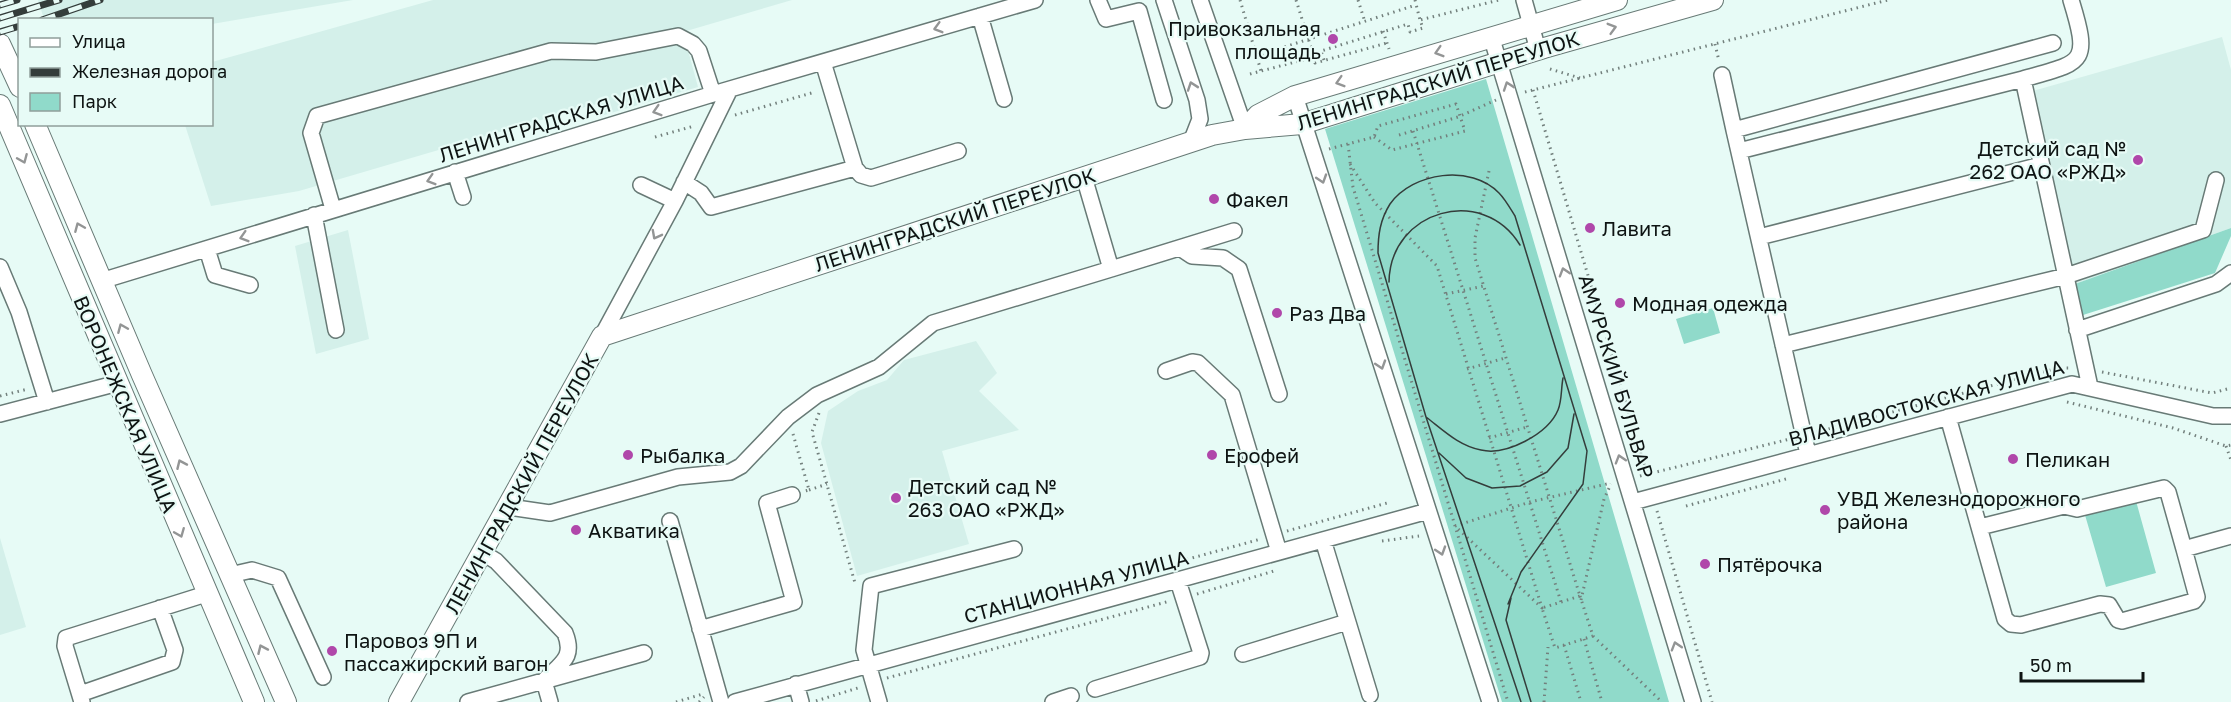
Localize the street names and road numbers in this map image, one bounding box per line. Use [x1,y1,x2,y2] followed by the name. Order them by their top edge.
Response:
[1294,26,1582,134] street label: ЛЕНИНГРАДСКИЙ ПЕРЕУЛОК
[436,69,686,167] street label: ЛЕНИНГРАДСКАЯ УЛИЦА
[811,162,1099,276] street label: ЛЕНИНГРАДСКИЙ ПЕРЕУЛОК
[1575,271,1659,481] street label: АМУРСКИЙ БУЛЬВАР
[69,292,183,516] street label: ВОРОНЕЖСКАЯ УЛИЦА
[439,349,603,617] street label: ЛЕНИНГРАДСКИЙ ПЕРЕУЛОК
[1786,354,2066,450] street label: ВЛАДИВОСТОКСКАЯ УЛИЦА
[961,544,1191,628] street label: СТАНЦИОННАЯ УЛИЦА

